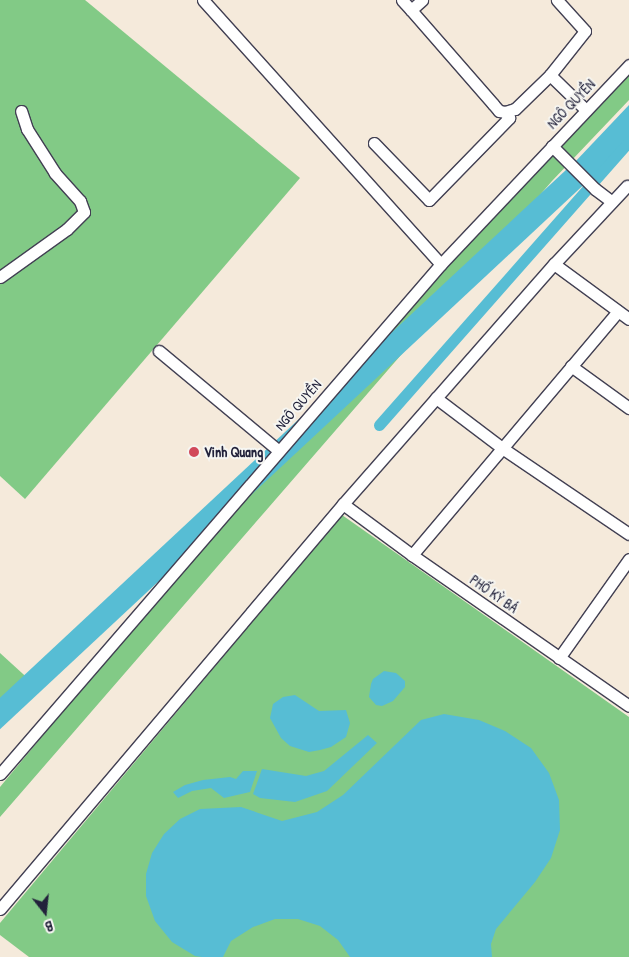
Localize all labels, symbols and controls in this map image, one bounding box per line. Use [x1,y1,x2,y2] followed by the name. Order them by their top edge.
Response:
[543,76,599,132] street label: NGÔ QUYỀN
[271,376,325,434] street label: NGÔ QUYỀN
[204,444,263,460] place label: Vinh Quang
[188,446,200,458] marker: Vinh Quang
[467,571,521,617] street label: PHỐ KỲ BÁ
[20,887,70,937] north arrow
[43,917,55,937] text: B

